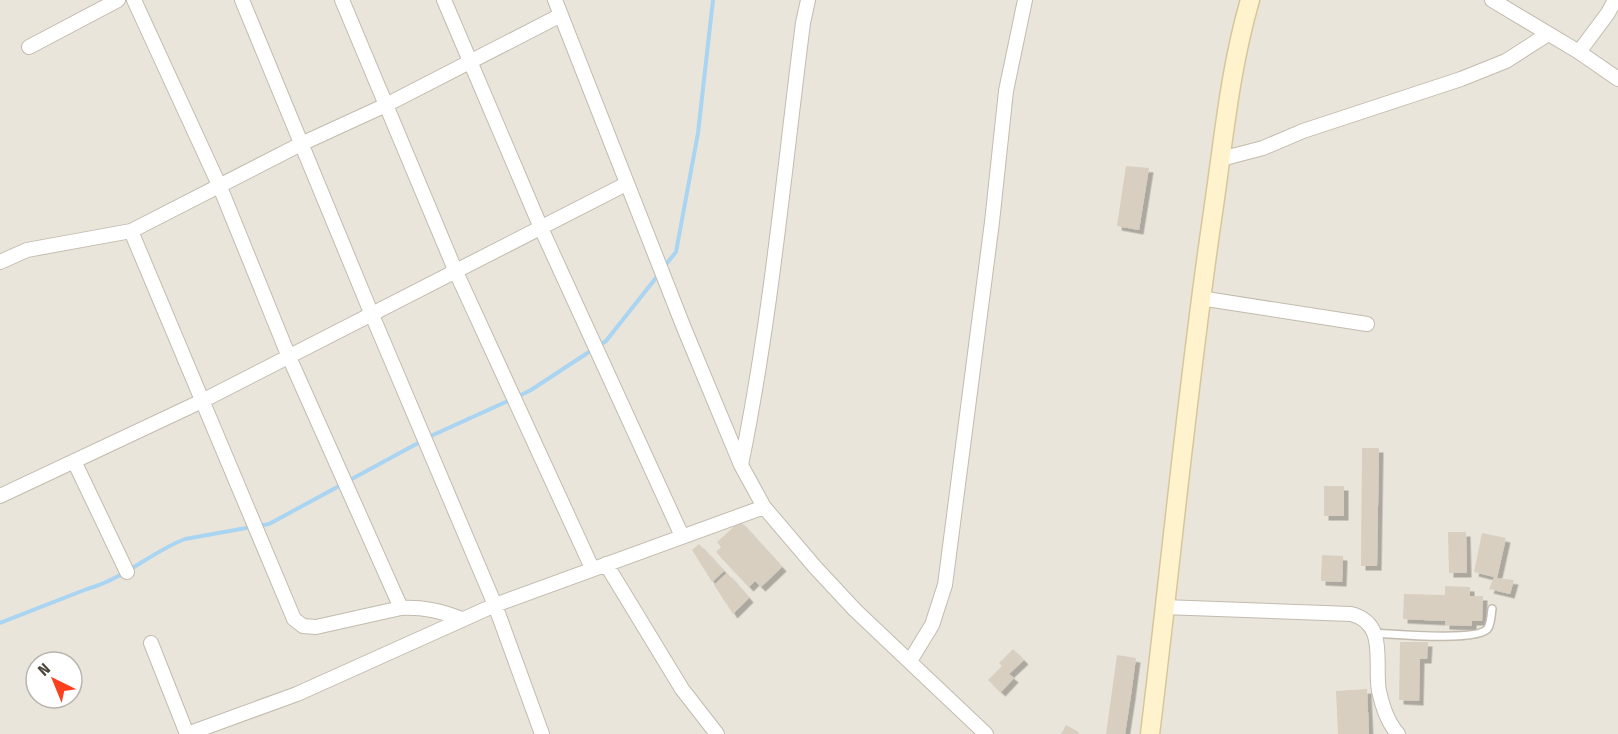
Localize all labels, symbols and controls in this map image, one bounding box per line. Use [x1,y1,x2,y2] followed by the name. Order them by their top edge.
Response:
[24,650,84,710] north arrow
[34,659,54,680] text: N

